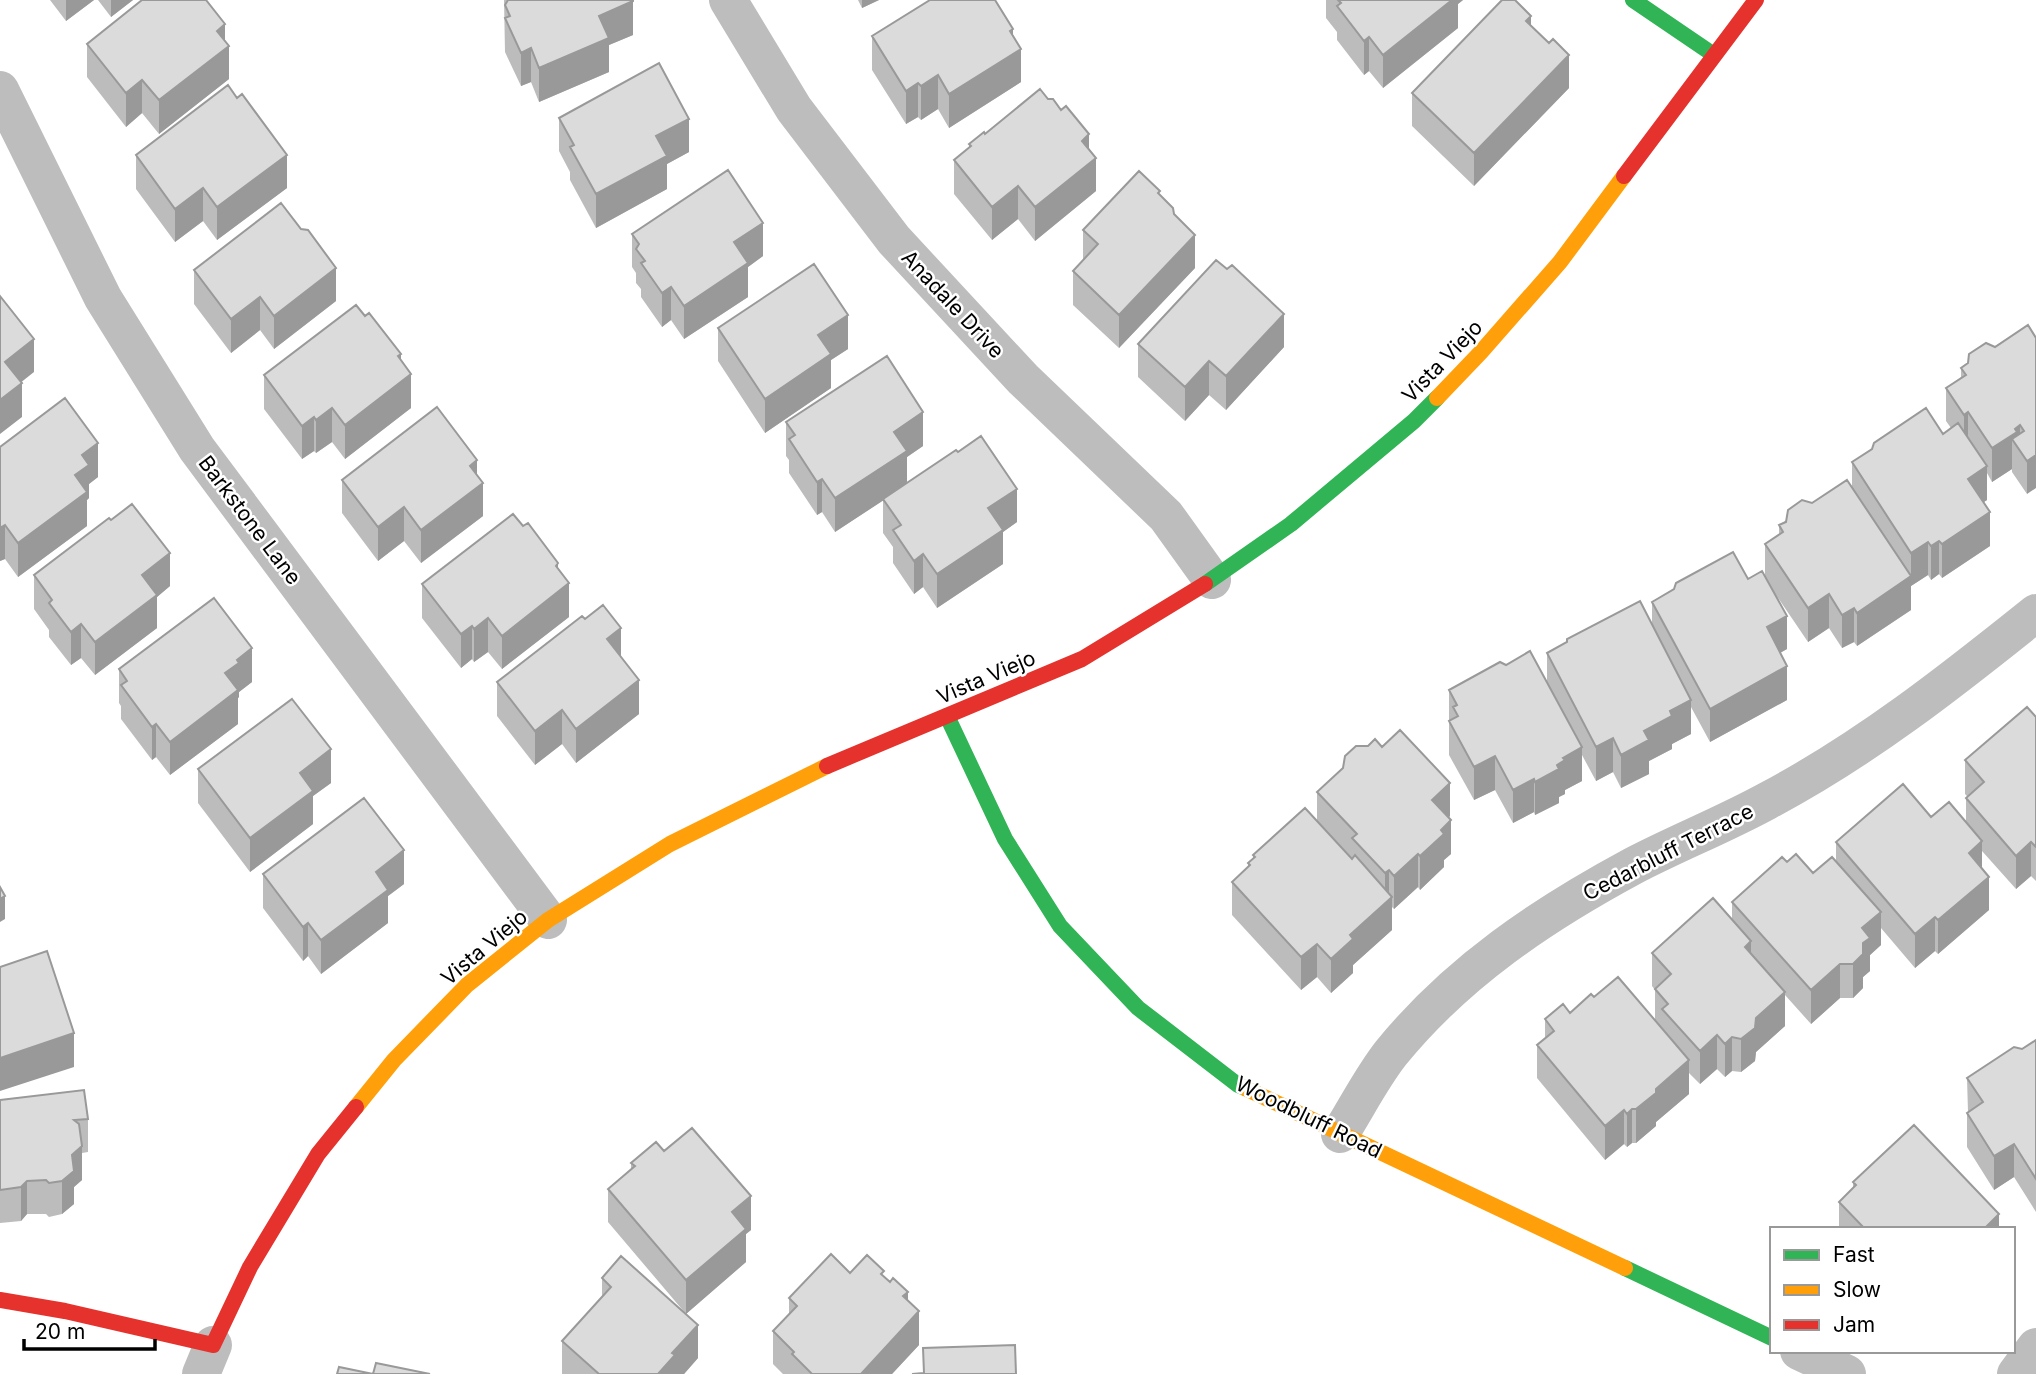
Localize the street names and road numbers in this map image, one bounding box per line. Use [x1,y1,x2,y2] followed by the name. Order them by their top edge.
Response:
[897,245,1009,363] street label: Anadale Drive
[1397,315,1487,407] street label: Vista Viejo
[194,451,306,589] street label: Barkstone Lane
[933,645,1039,709] street label: Vista Viejo
[1579,798,1757,906] street label: Cedarbluff Terrace
[436,904,532,990] street label: Vista Viejo
[1232,1071,1386,1163] street label: Woodbluff Road

